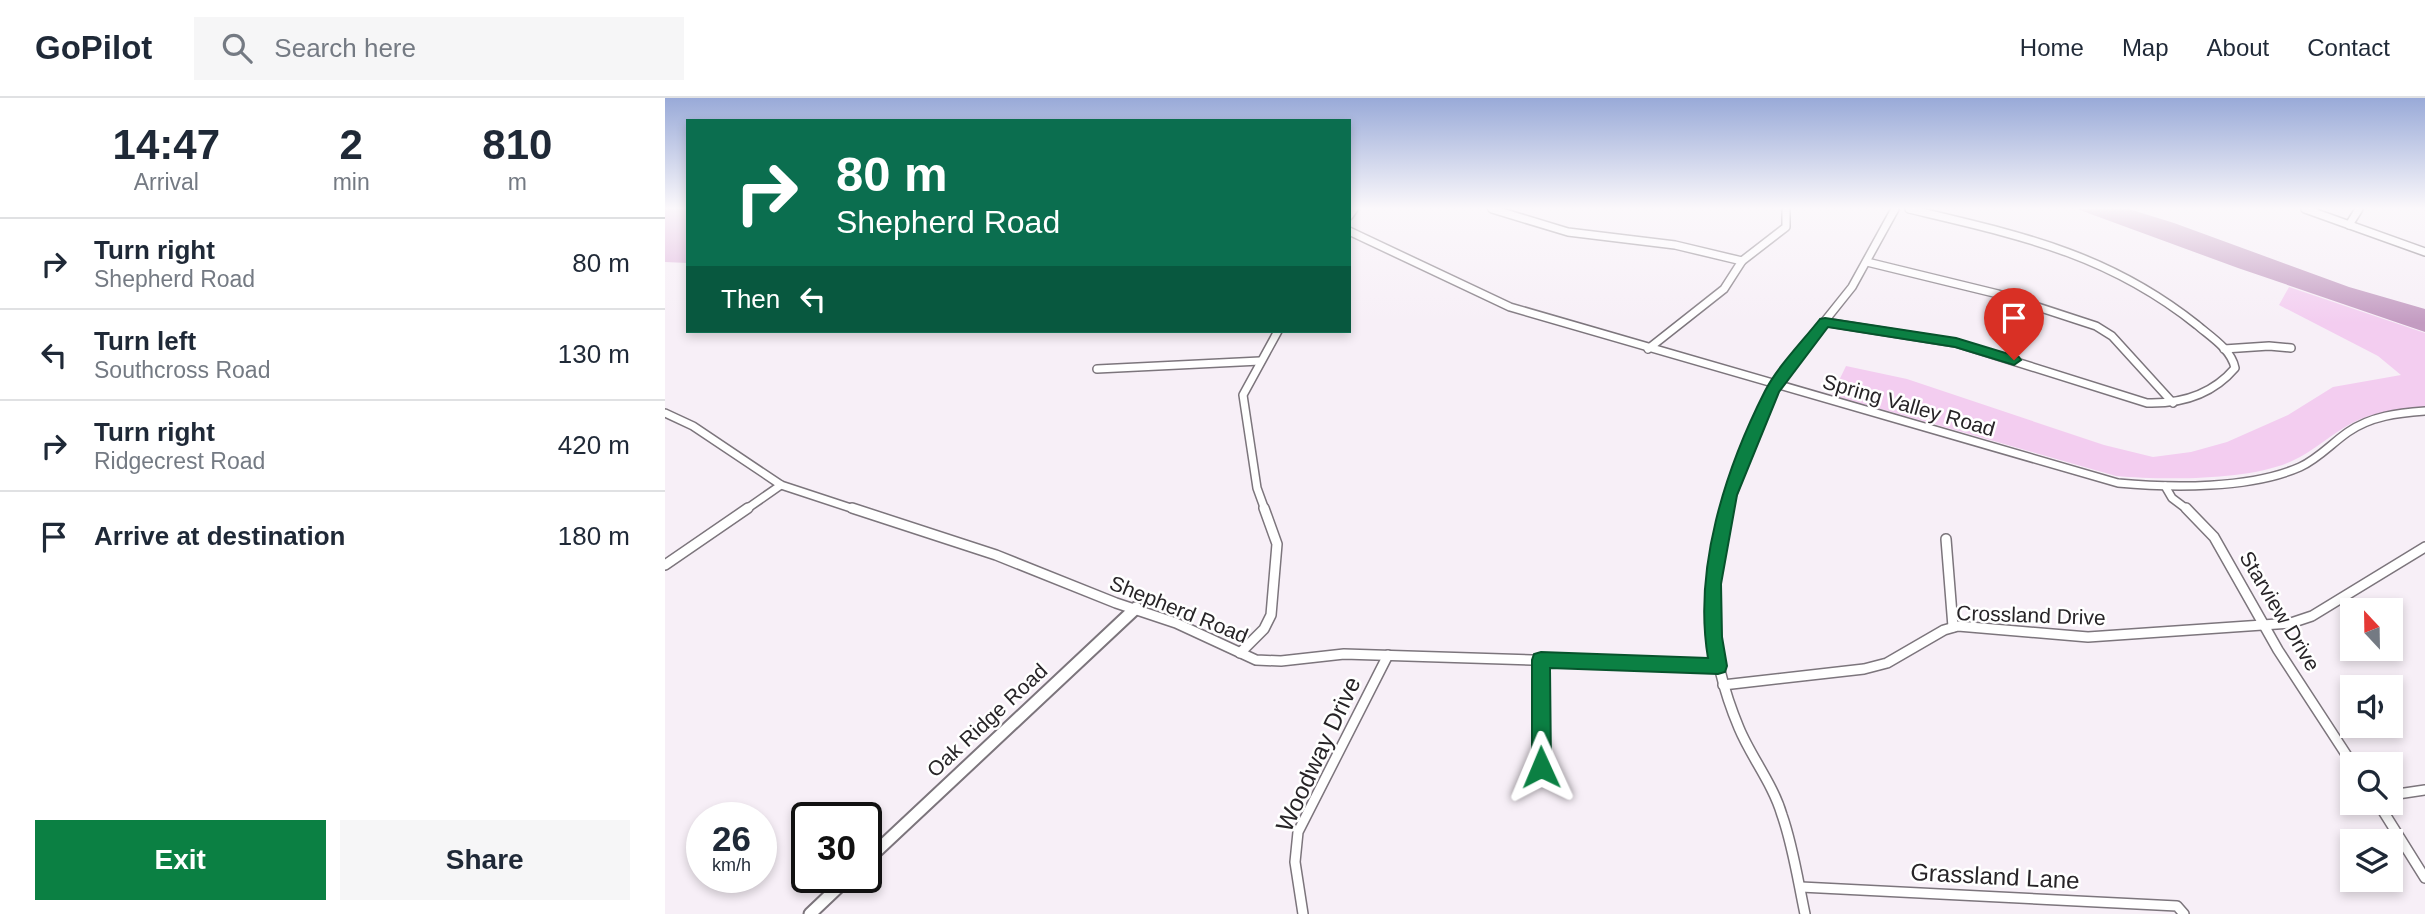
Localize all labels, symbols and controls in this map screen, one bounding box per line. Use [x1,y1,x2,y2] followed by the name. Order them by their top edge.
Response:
[194,17,684,80] search box
[35,29,152,66] text: GoPilot
[218,29,256,67] icon: search
[274,33,416,63] text: Search here
[2020,34,2084,61] text: Home
[2122,34,2169,61] text: Map
[2207,34,2269,61] text: About
[2307,34,2390,61] text: Contact
[113,121,220,168] text: 14:47
[339,121,363,168] text: 2
[482,121,552,168] text: 810
[721,147,812,238] icon: right
[836,147,948,201] text: 80 m
[134,169,199,195] text: Arrival
[333,169,370,195] text: min
[508,169,527,195] text: m
[836,204,1060,240] text: Shepherd Road
[94,235,215,265] text: Turn right
[35,245,73,283] icon: right
[572,248,630,278] text: 80 m
[94,266,255,292] text: Shepherd Road
[794,280,832,318] icon: left
[721,284,780,314] text: Then
[1984,288,2044,360] pin
[1995,299,2033,337] icon: arrive
[94,326,196,356] text: Turn left
[35,336,73,374] icon: left
[558,339,630,369] text: 130 m
[94,357,270,383] text: Southcross Road
[1820,369,1998,441] street label: Spring Valley Road
[94,417,215,447] text: Turn right
[35,427,73,465] icon: right
[558,430,630,460] text: 420 m
[94,448,265,474] text: Ridgecrest Road
[35,518,73,556] icon: arrive
[94,521,345,551] text: Arrive at destination
[558,521,630,551] text: 180 m
[2235,547,2325,675] street label: Starview Drive
[1106,571,1252,647] street label: Shepherd Road
[2340,598,2403,662] north arrow
[2340,598,2403,892] map controls
[1956,601,2106,629] street label: Crossland Drive
[922,659,1052,781] street label: Oak Ridge Road
[1270,672,1366,836] street label: Woodway Drive
[2340,675,2403,738] button: sound
[1504,730,1578,804] position arrow
[2340,752,2403,815] button: search
[791,802,882,893] speed limit sign: 30
[712,819,751,858] text: 26
[35,820,326,900] button: Exit
[340,820,630,900] button: Share
[2340,829,2403,892] button: layers
[712,855,751,875] text: km/h
[1910,858,2080,894] street label: Grassland Lane

